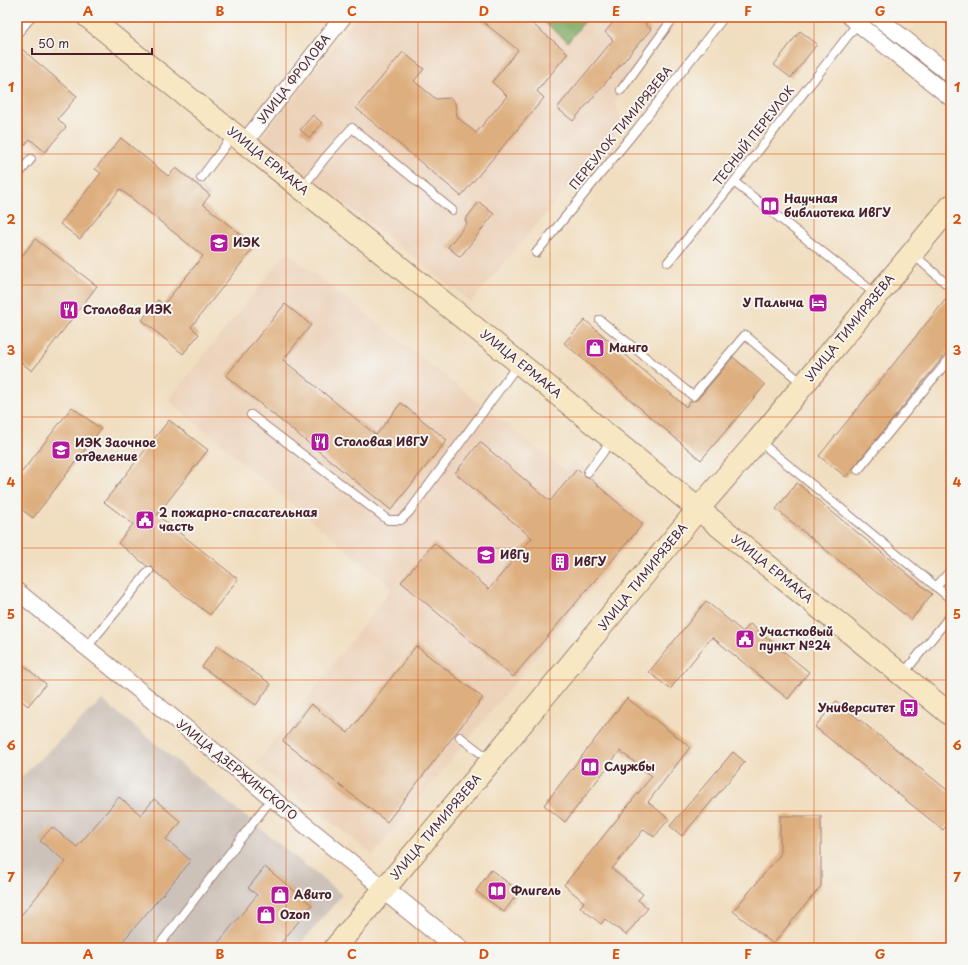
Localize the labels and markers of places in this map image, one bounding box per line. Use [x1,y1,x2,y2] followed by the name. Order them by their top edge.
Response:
[784,189,891,221] place label: Научная библиотека ИвГУ
[759,195,781,217] library icon: Научная библиотека ИвГУ
[208,232,230,254] school or university icon: ИЭК
[233,233,260,251] place label: ИЭК
[807,292,829,314] hotel icon: У Палыча
[742,293,805,311] place label: У Палыча
[58,299,80,321] restaurant icon: Столовая ИЭК
[83,300,172,318] place label: Столовая ИЭК
[584,337,606,359] shop icon: Манго
[609,338,648,356] place label: Манго
[309,431,331,453] restaurant icon: Столовая ИвГУ
[334,432,429,450] place label: Столовая ИвГУ
[75,433,156,465] place label: ИЭК Заочное отделение
[50,439,72,461] school or university icon: ИЭК Заочное отделение
[159,503,318,535] place label: 2 пожарно-спасательная часть
[134,509,156,531] public building icon: 2 пожарно-спасательная часть
[475,544,497,566] school or university icon: ИвГу
[500,545,530,563] place label: ИвГу
[549,551,571,573] building icon: ИвГУ
[574,552,606,570] place label: ИвГУ
[759,622,833,654] place label: Участковый пункт №24
[734,628,756,650] public building icon: Участковый пункт №24
[898,697,920,719] bus stop icon: Университет
[817,698,896,716] place label: Университет
[579,756,601,778] library icon: Службы
[604,757,655,775] place label: Службы
[486,880,508,902] library icon: Флигель
[511,881,561,899] place label: Флигель
[269,884,291,906] shop icon: Авито
[294,885,332,903] place label: Авито
[255,904,277,926] shop icon: Ozon
[280,905,310,923] place label: Ozon

